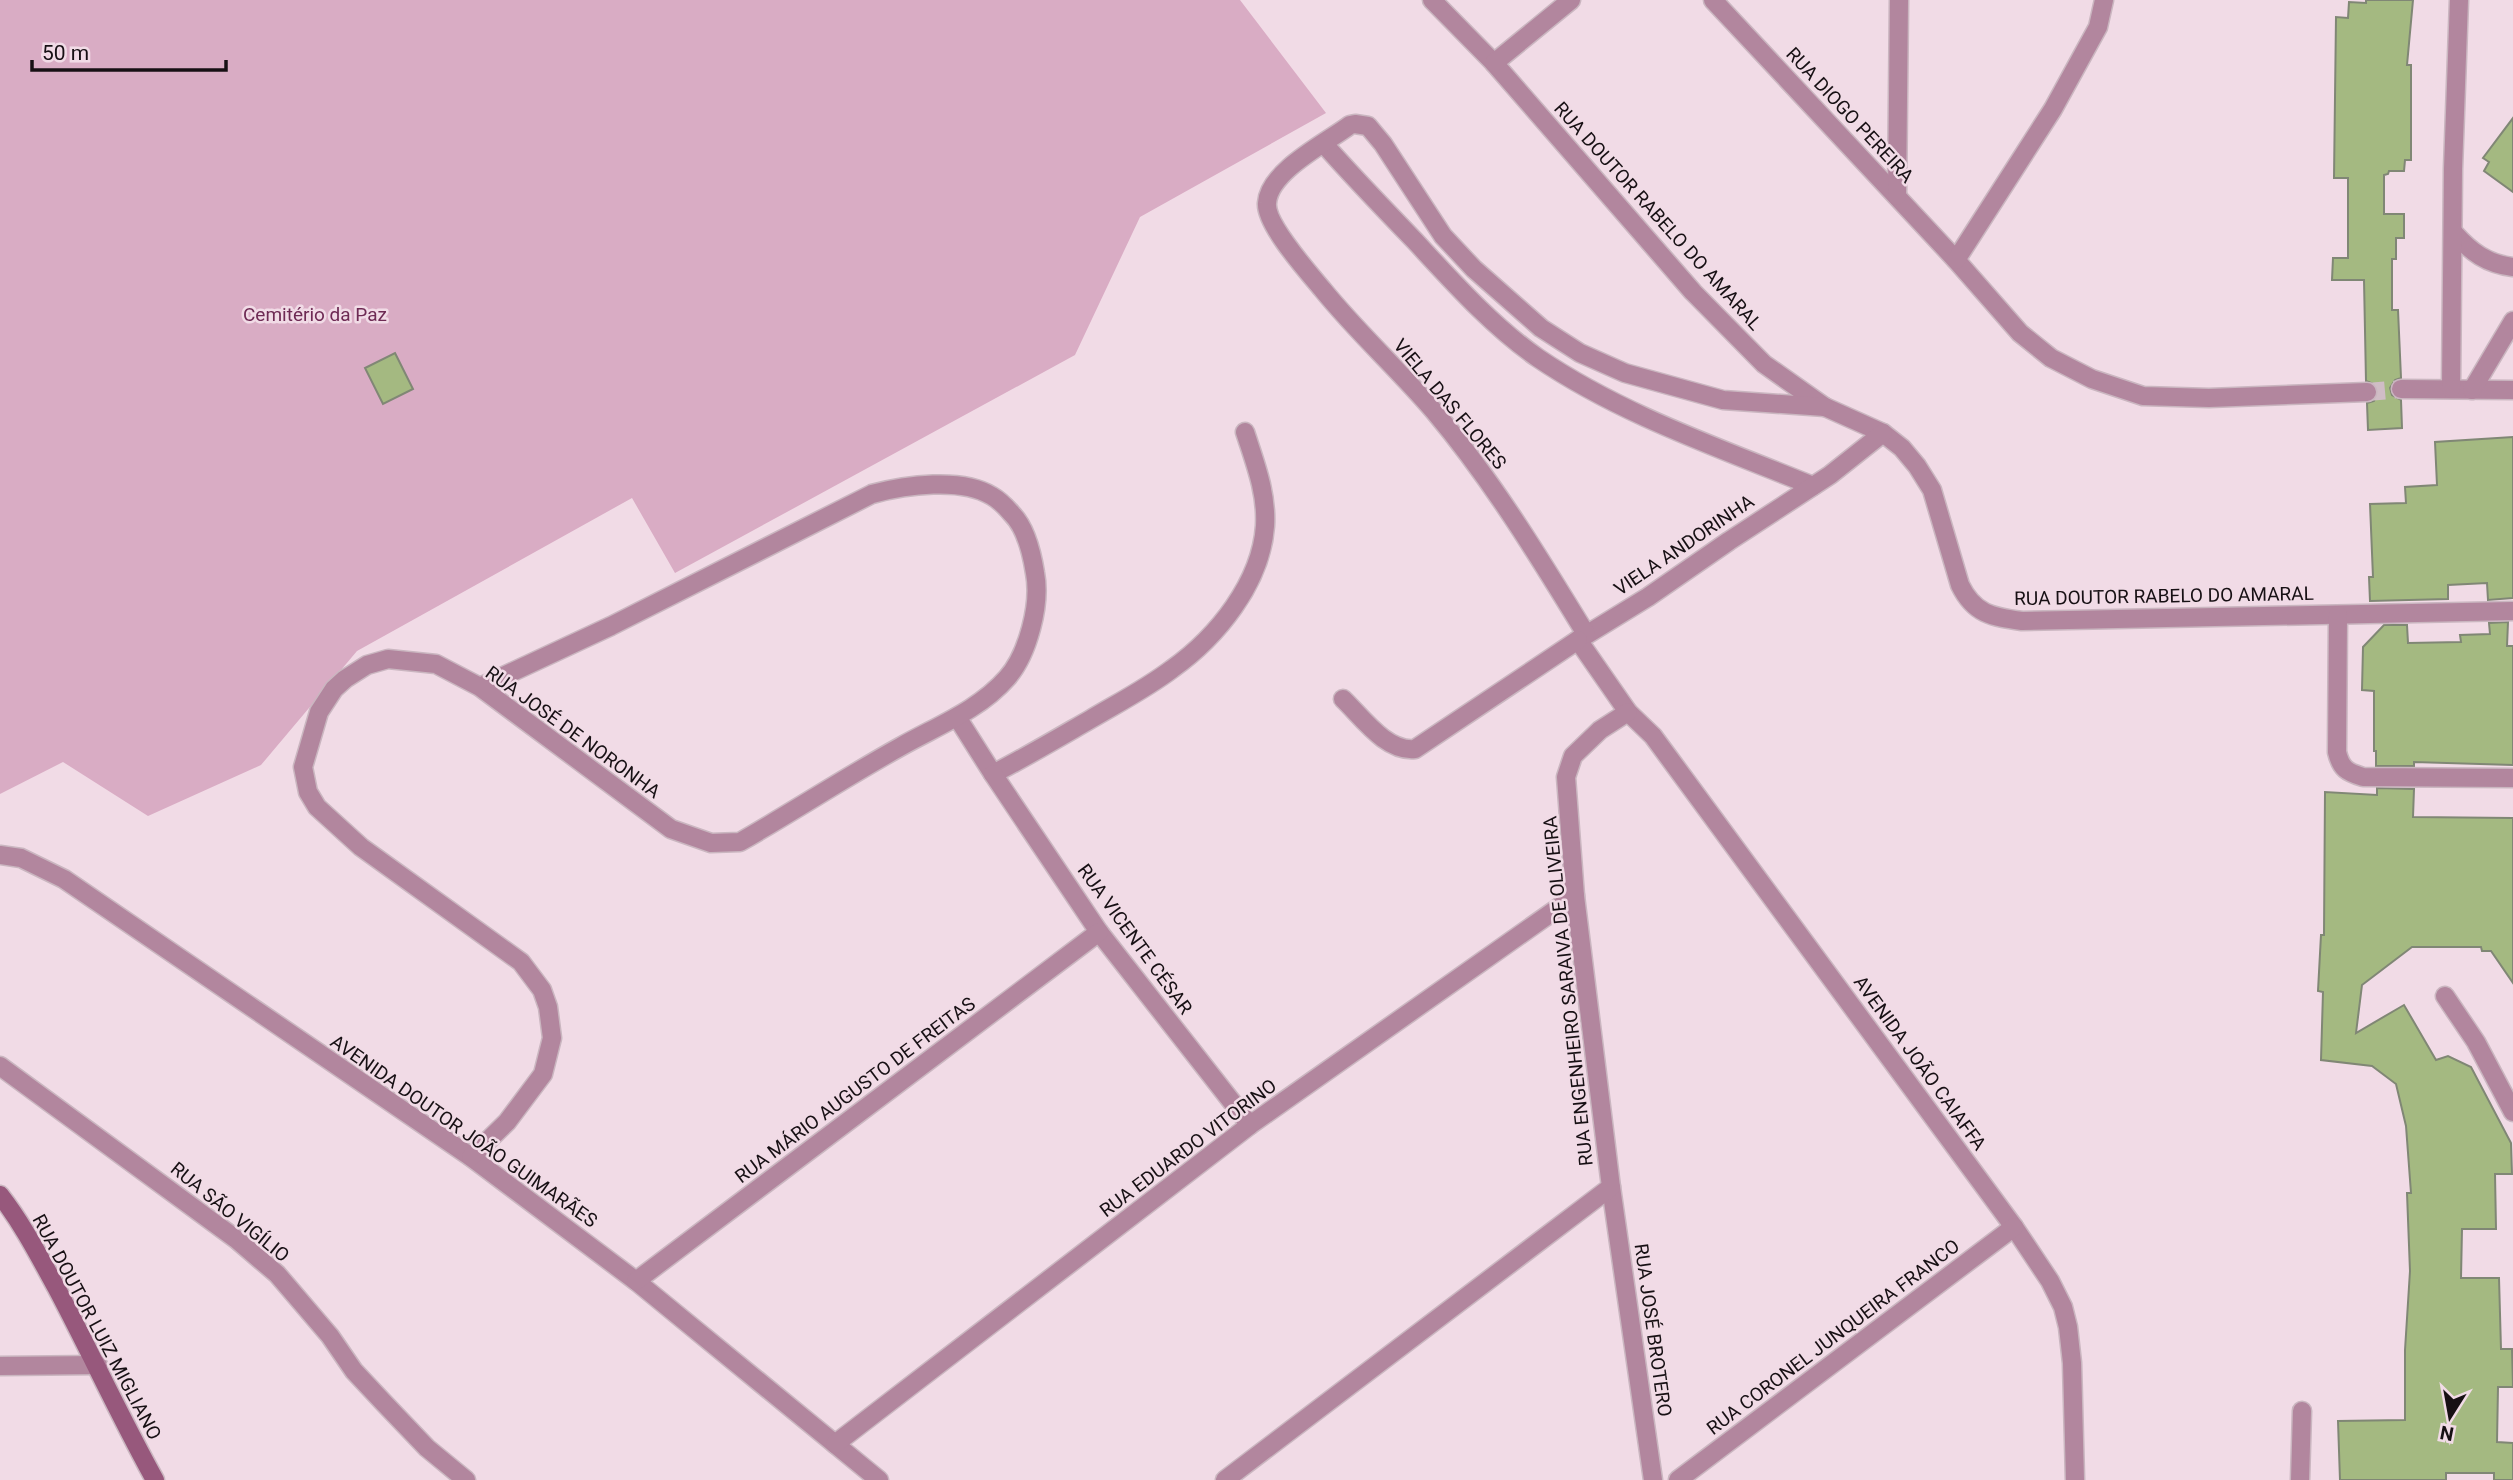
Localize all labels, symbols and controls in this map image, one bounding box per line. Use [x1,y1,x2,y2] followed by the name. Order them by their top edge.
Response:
[32,28,226,72] scale bar
[42,41,89,65] text: 50 m
[1781,42,1919,188] street label: RUA DIOGO PEREIRA
[1549,97,1767,335] street label: RUA DOUTOR RABELO DO AMARAL
[243,303,387,326] park label: Cemitério da Paz
[1389,334,1511,474] street label: VIELA DAS FLORES
[1610,489,1759,600] street label: VIELA ANDORINHA
[2014,582,2314,610] street label: RUA DOUTOR RABELO DO AMARAL
[481,661,665,803] street label: RUA JOSÉ DE NORONHA
[1538,814,1598,1167] street label: RUA ENGENHEIRO SARAIVA DE OLIVEIRA
[1073,859,1197,1019] street label: RUA VICENTE CÉSAR
[1849,971,1991,1155] street label: AVENIDA JOÃO CAIAFFA
[730,992,980,1188] street label: RUA MÁRIO AUGUSTO DE FREITAS
[326,1030,602,1232] street label: AVENIDA DOUTOR JOÃO GUIMARÃES
[1095,1074,1281,1222] street label: RUA EDUARDO VITORINO
[166,1157,294,1267] street label: RUA SÃO VIGÍLIO
[28,1210,166,1444] street label: RUA DOUTOR LUIZ MIGLIANO
[1702,1234,1964,1440] street label: RUA CORONEL JUNQUEIRA FRANCO
[1629,1242,1677,1418] street label: RUA JOSÉ BROTERO
[2415,1382,2485,1452] north arrow
[2438,1421,2456,1446] text: N

